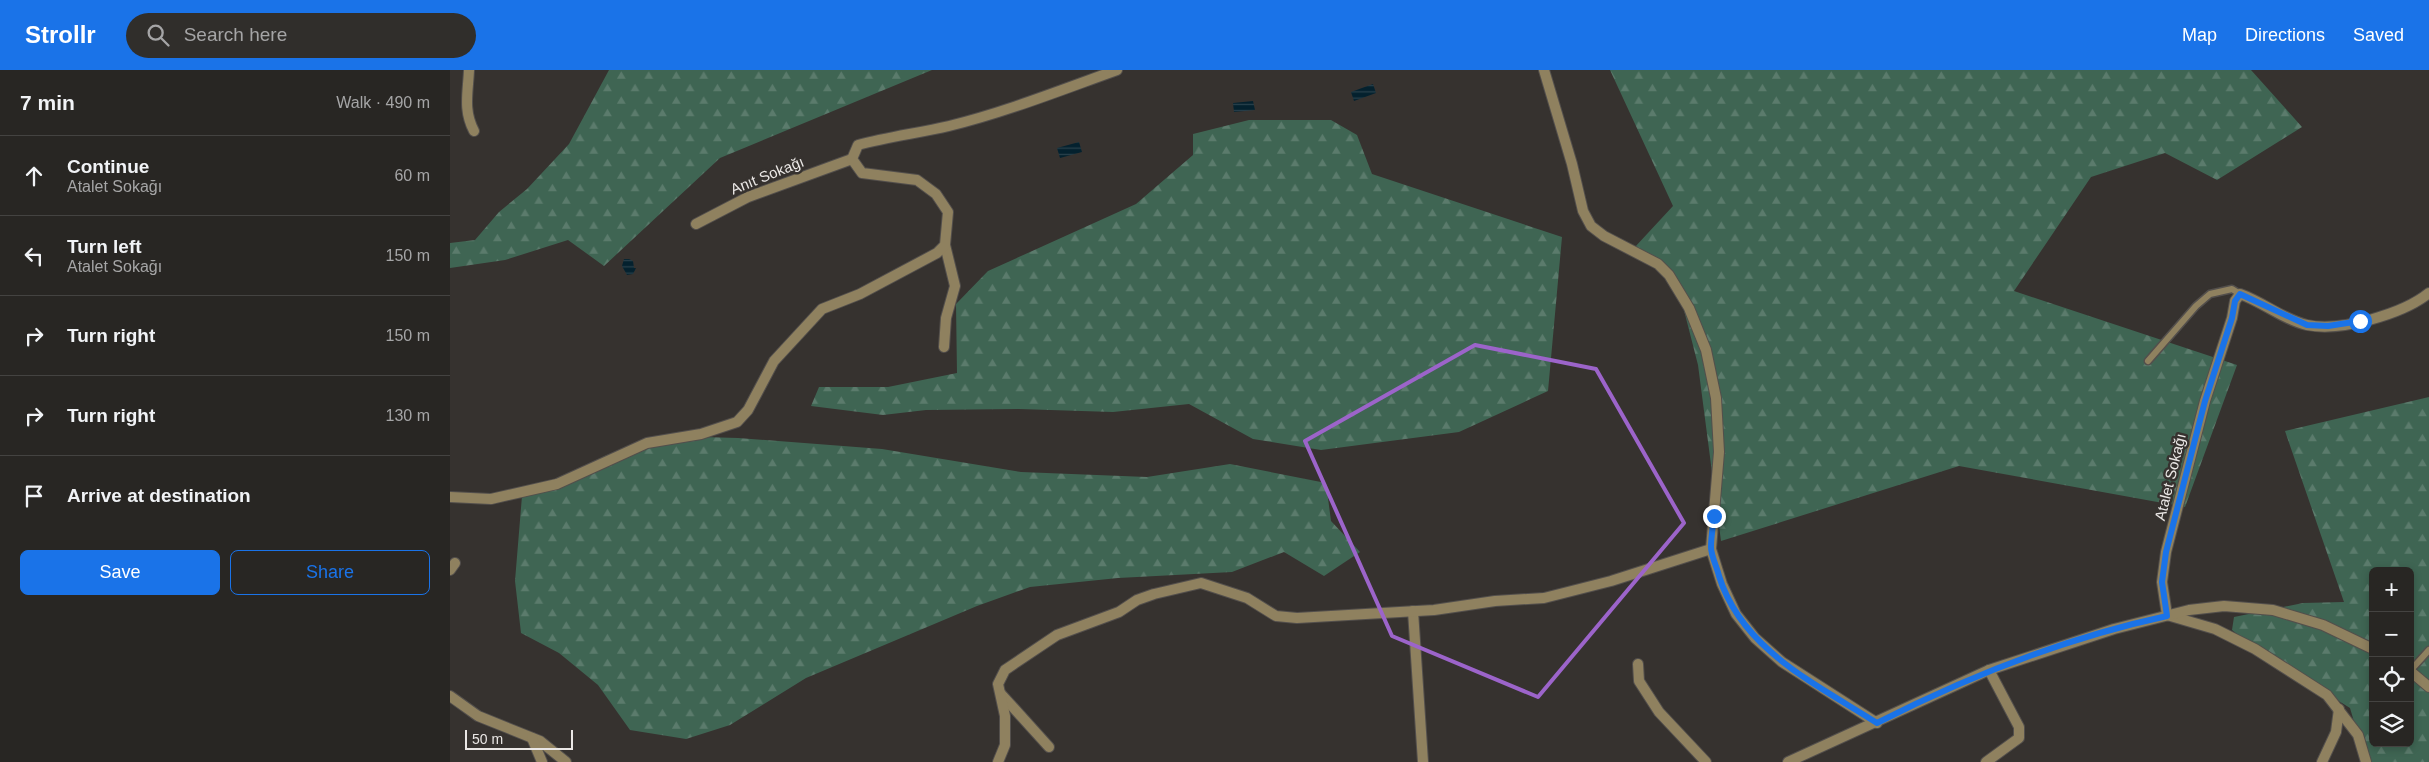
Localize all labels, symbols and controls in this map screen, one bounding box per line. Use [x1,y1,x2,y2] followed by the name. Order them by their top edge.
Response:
[126,13,476,58] search box
[25,21,96,48] text: Strollr
[144,21,172,49] icon: search
[184,24,287,45] text: Search here
[2182,25,2217,45] text: Map
[2245,25,2325,45] text: Directions
[2353,25,2404,45] text: Saved
[20,91,75,114] text: 7 min
[336,94,430,111] text: Walk · 490 m
[728,153,806,197] street label: Anıt Sokağı
[67,156,149,177] text: Continue
[20,162,48,190] icon: ahead
[394,167,430,184] text: 60 m
[67,178,162,195] text: Atalet Sokağı
[67,236,142,257] text: Turn left
[20,242,48,270] icon: left
[386,247,430,264] text: 150 m
[67,258,162,275] text: Atalet Sokağı
[2349,310,2372,333] route start
[20,322,48,350] icon: right
[67,325,155,346] text: Turn right
[386,327,430,344] text: 150 m
[20,402,48,430] icon: right
[67,405,155,426] text: Turn right
[386,407,430,424] text: 130 m
[2151,432,2189,522] street label: Atalet Sokağı
[20,482,48,510] icon: arrive
[67,485,251,506] text: Arrive at destination
[1703,505,1726,528] route end
[20,550,220,595] button: Save
[230,550,430,595] button: Share
[2369,567,2414,747] map controls
[2369,567,2414,612] button: +
[2369,612,2414,657] button: −
[2369,657,2414,702] button: locate
[2369,702,2414,747] button: layers
[465,727,572,750] scale bar
[472,731,503,747] text: 50 m

